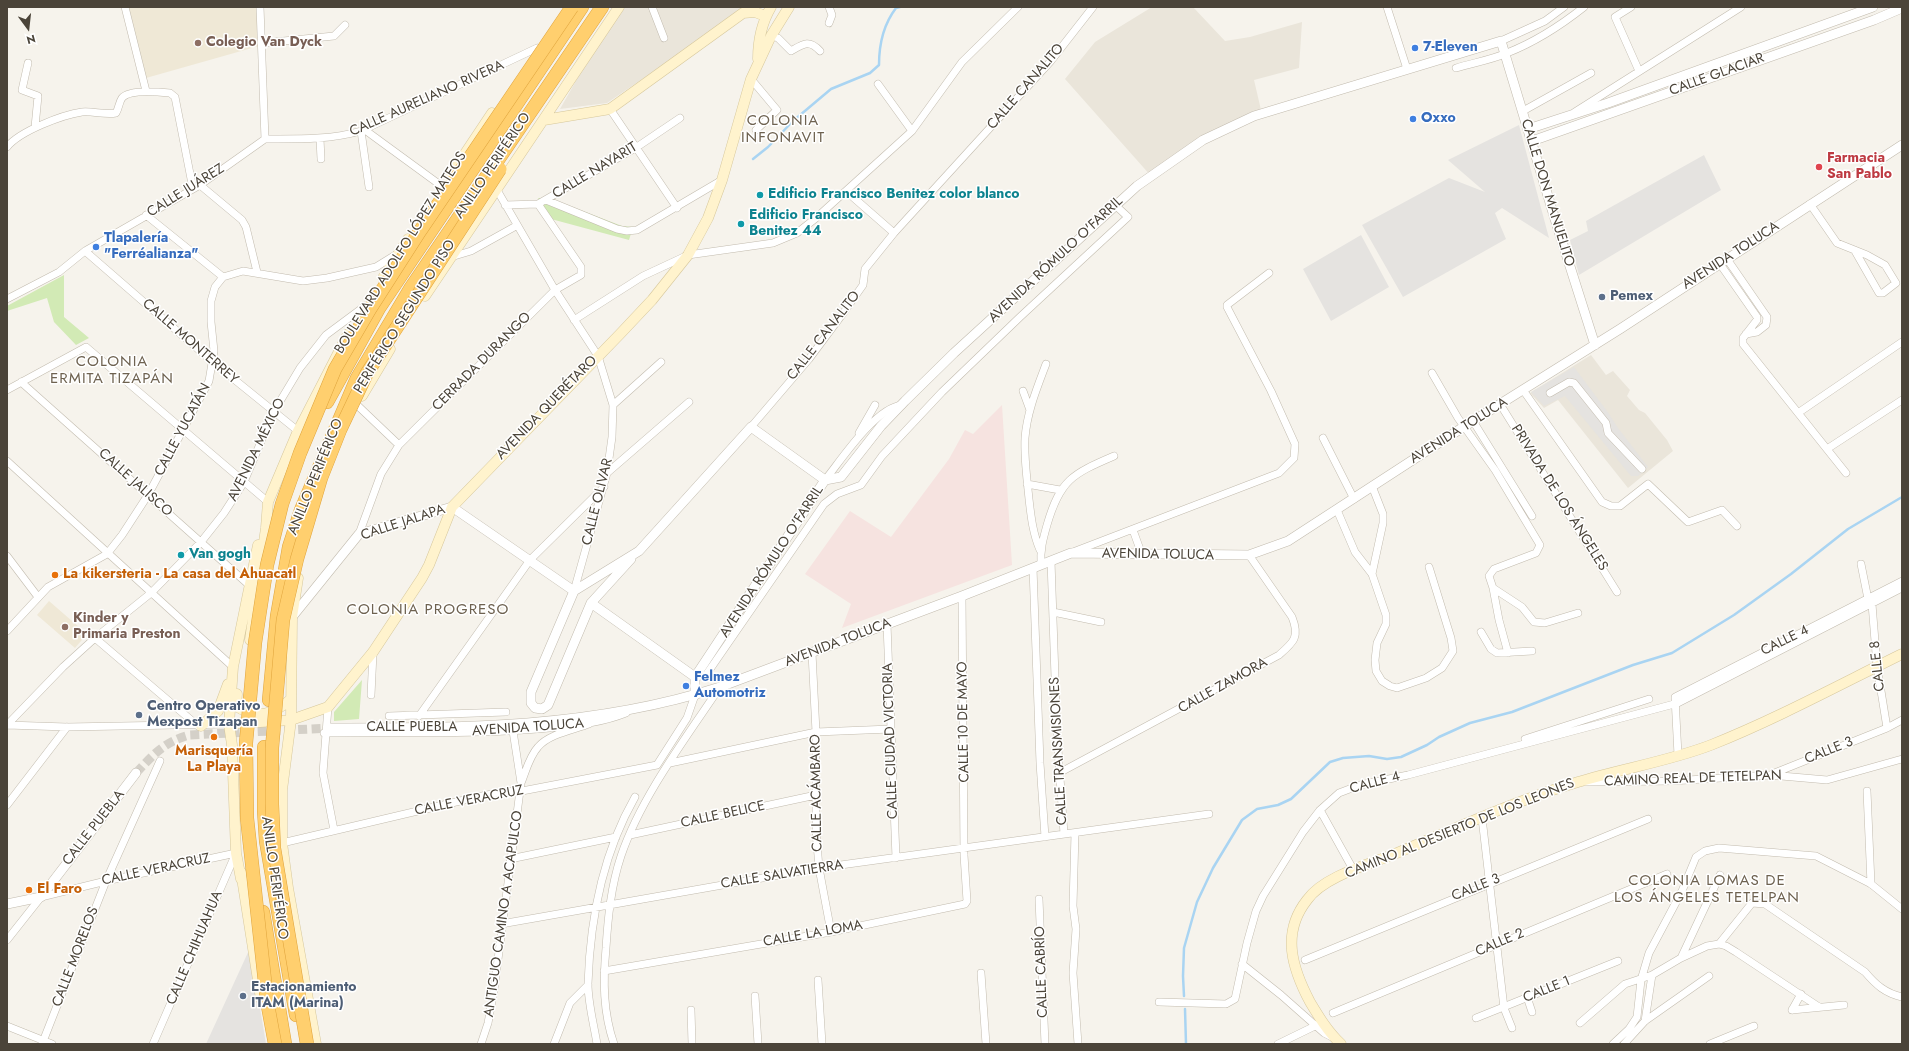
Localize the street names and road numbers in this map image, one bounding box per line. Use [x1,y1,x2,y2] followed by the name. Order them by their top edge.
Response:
[984,41,1068,133] street label: CALLE CANALITO
[1667,50,1767,100] street label: CALLE GLACIAR
[347,57,507,141] street label: CALLE AURELIANO RIVERA
[451,110,535,222] street label: ANILLO PERIFÉRICO
[1517,117,1577,269] street label: CALLE DON MANUELITO
[550,139,640,203] street label: CALLE NAYARIT
[332,149,470,357] street label: BOULEVARD ADOLFO LÓPEZ MATEOS
[144,161,228,221] street label: CALLE JUÁREZ
[985,193,1127,327] street label: AVENIDA RÓMULO O'FARRIL
[1679,218,1783,294] street label: AVENIDA TOLUCA
[351,237,459,397] street label: PERIFÉRICO SEGUNDO PISO
[784,288,864,384] street label: CALLE CANALITO
[139,296,241,388] street label: CALLE MONTERREY
[429,309,535,415] street label: CERRADA DURANGO
[493,353,601,463] street label: AVENIDA QUERÉTARO
[152,381,214,479] street label: CALLE YUCATÁN
[1407,394,1511,468] street label: AVENIDA TOLUCA
[225,396,289,504] street label: AVENIDA MÉXICO
[285,416,347,538] street label: ANILLO PERIFÉRICO
[1507,422,1611,574] street label: PRIVADA DE LOS ÁNGELES
[95,445,175,521] street label: CALLE JALISCO
[579,457,617,547] street label: CALLE OLIVAR
[717,483,827,641] street label: AVENIDA RÓMULO O'FARRIL
[359,501,447,545] street label: CALLE JALAPA
[1102,546,1214,564] street label: AVENIDA TOLUCA
[783,615,893,671] street label: AVENIDA TOLUCA
[1758,622,1812,660] street label: CALLE 4
[1867,640,1889,692] street label: CALLE 8
[1175,655,1271,717] street label: CALLE ZAMORA
[955,661,973,783] street label: CALLE 10 DE MAYO
[880,663,902,819] street label: CALLE CIUDAD VICTORIA
[1047,676,1071,826] street label: CALLE TRANSMISIONES
[471,716,585,740] street label: AVENIDA TOLUCA
[366,720,458,736] street label: CALLE PUEBLA
[808,734,826,852] street label: CALLE ACÁMBARO
[1802,734,1856,768] street label: CALLE 3
[1348,768,1402,798] street label: CALLE 4
[1604,768,1782,790] street label: CAMINO REAL DE TETELPAN
[1343,775,1577,883] street label: CAMINO AL DESIERTO DE LOS LEONES
[413,782,525,820] street label: CALLE VERACRUZ
[59,787,129,869] street label: CALLE PUEBLA
[679,798,767,832] street label: CALLE BELICE
[481,810,527,1018] street label: ANTIGUO CAMINO A ACAPULCO
[257,815,291,941] street label: ANILLO PERIFÉRICO
[100,850,212,890] street label: CALLE VERACRUZ
[720,857,844,893] street label: CALLE SALVATIERRA
[1449,871,1503,905] street label: CALLE 3
[163,888,227,1008] street label: CALLE CHIHUAHUA
[49,905,103,1009] street label: CALLE MORELOS
[762,917,864,951] street label: CALLE LA LOMA
[1473,925,1527,961] street label: CALLE 2
[1032,926,1052,1018] street label: CALLE CABRÍO
[1521,973,1573,1007] street label: CALLE 1

